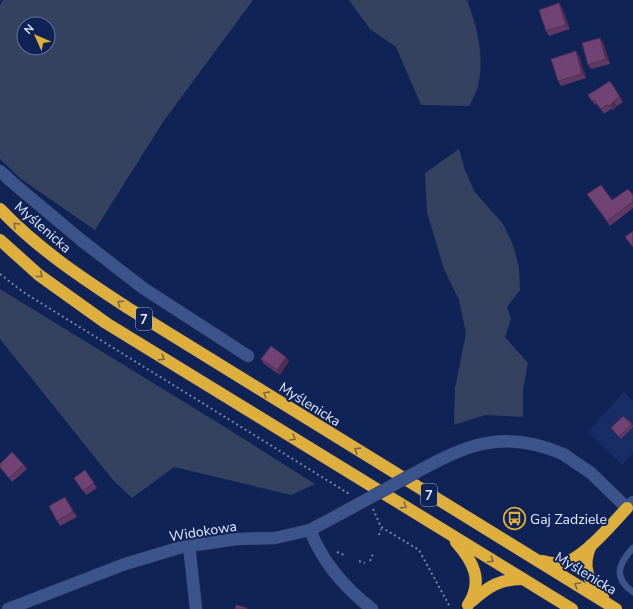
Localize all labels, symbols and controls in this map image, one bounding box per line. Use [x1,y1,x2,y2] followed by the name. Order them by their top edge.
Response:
[16,16,56,56] north arrow
[21,21,37,37] text: N
[10,197,75,257] street label: Myślenicka
[13,222,21,230] one-way arrow
[35,271,42,278] one-way arrow
[117,300,124,308] one-way arrow
[136,308,152,330] road number: 7
[158,353,165,360] one-way arrow
[275,378,344,431] street label: Myślenicka
[263,391,270,399] one-way arrow
[289,433,296,440] one-way arrow
[354,447,361,455] one-way arrow
[421,484,437,506] road number: 7
[400,501,407,508] one-way arrow
[502,506,528,532] bus stop icon: Gaj Zadziele
[530,510,607,529] place label: Gaj Zadziele
[168,517,238,546] street label: Widokowa
[551,547,620,599] street label: Myślenicka
[487,555,494,562] one-way arrow
[574,582,581,590] one-way arrow

